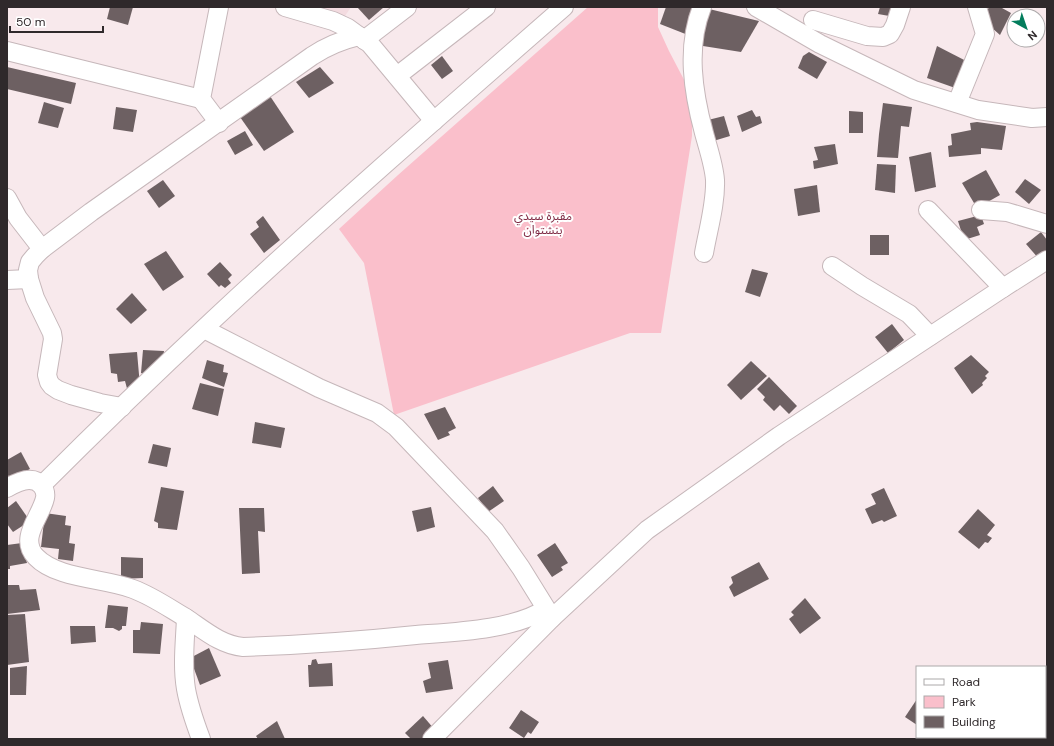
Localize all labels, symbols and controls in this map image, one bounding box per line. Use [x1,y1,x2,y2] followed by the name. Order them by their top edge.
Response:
[10,8,103,34] scale bar
[1006,8,1046,48] north arrow
[16,14,45,30] text: 50 m
[1025,28,1040,44] text: N
[514,208,572,238] park label: مقبرة سيدي بنشتوان
[916,666,1046,738] legend
[952,674,980,690] text: Road
[952,694,976,710] text: Park
[952,714,996,730] text: Building

